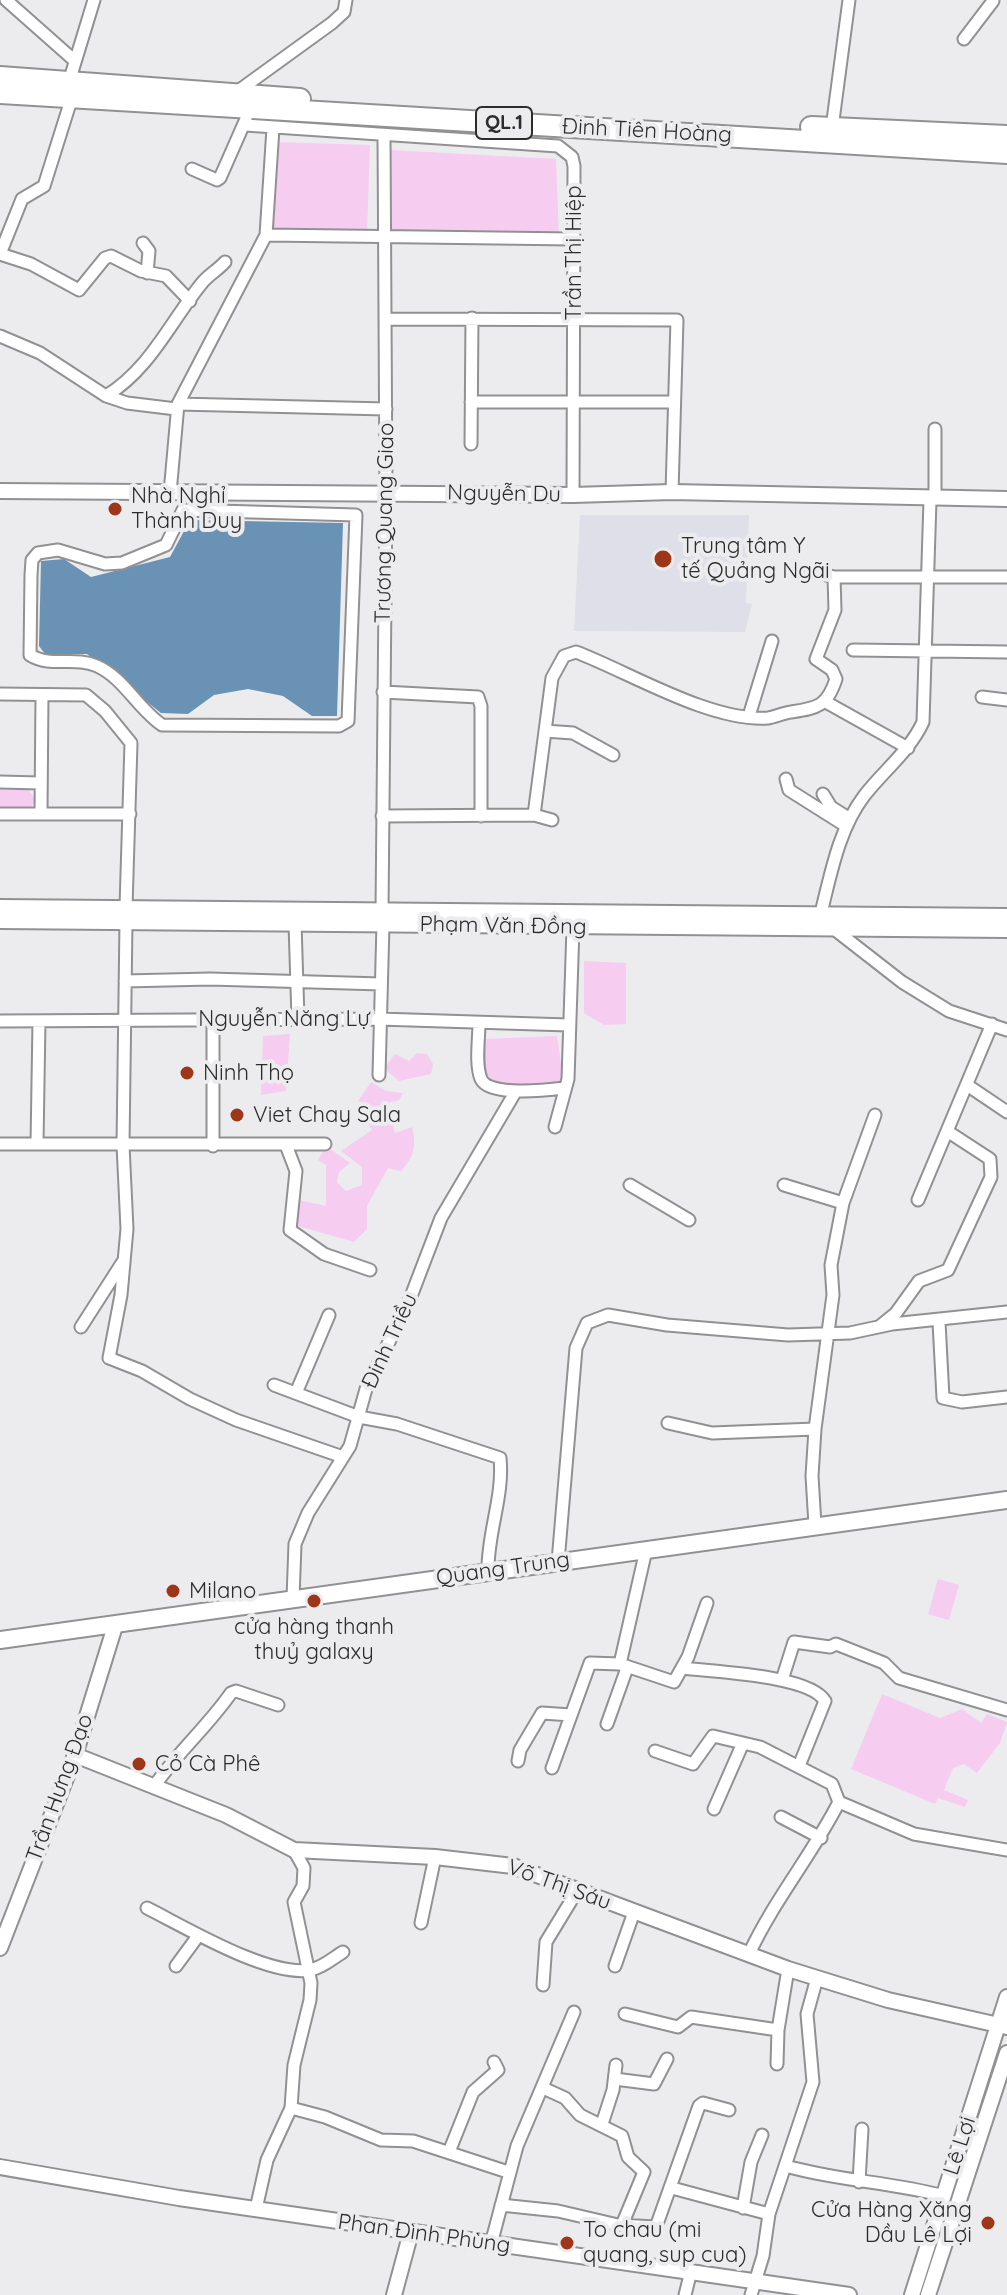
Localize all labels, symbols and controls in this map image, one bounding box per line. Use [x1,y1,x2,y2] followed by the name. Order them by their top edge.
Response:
[476,107,532,139] road number: QL.1
[562,113,732,149] street label: Đinh Tiên Hoàng
[561,185,587,321] street label: Trần Thị Hiệp
[370,422,400,624] street label: Trương Quang Giao
[447,480,561,508] street label: Nguyễn Du
[131,483,242,534] place label: Nhà Nghỉ Thành Duy
[106,500,124,518] marker: Nhà Nghỉ Thành Duy
[681,533,830,584] place label: Trung tâm Y tế Quảng Ngãi
[652,548,674,570] marker: Trung tâm Y tế Quảng Ngãi
[419,911,587,941] street label: Phạm Văn Đồng
[198,1006,370,1032] street label: Nguyễn Năng Lự
[203,1060,294,1086] place label: Ninh Thọ
[178,1064,196,1082] marker: Ninh Thọ
[253,1102,401,1128] place label: Viet Chay Sala
[228,1106,246,1124] marker: Viet Chay Sala
[357,1289,423,1393] street label: Đinh Triều
[434,1547,572,1591] street label: Quang Trung
[189,1578,256,1604] place label: Milano
[164,1582,182,1600] marker: Milano
[305,1592,323,1610] marker: cửa hàng thanh thuỷ galaxy
[234,1614,394,1666] place label: cửa hàng thanh thuỷ galaxy
[21,1710,99,1866] street label: Trần Hưng Đạo
[155,1751,260,1777] place label: Cỏ Cà Phê
[130,1755,148,1773] marker: Cỏ Cà Phê
[504,1854,614,1916] street label: Võ Thị Sáu
[938,2113,982,2179] street label: Lê Lợi
[811,2197,972,2248] place label: Cửa Hàng Xăng Dầu Lê Lợi
[336,2209,512,2259] street label: Phan Đình Phùng
[979,2214,997,2232] marker: Cửa Hàng Xăng Dầu Lê Lợi
[583,2217,746,2268] place label: To chau (mi quang, sup cua)
[558,2234,576,2252] marker: To chau (mi quang, sup cua)

